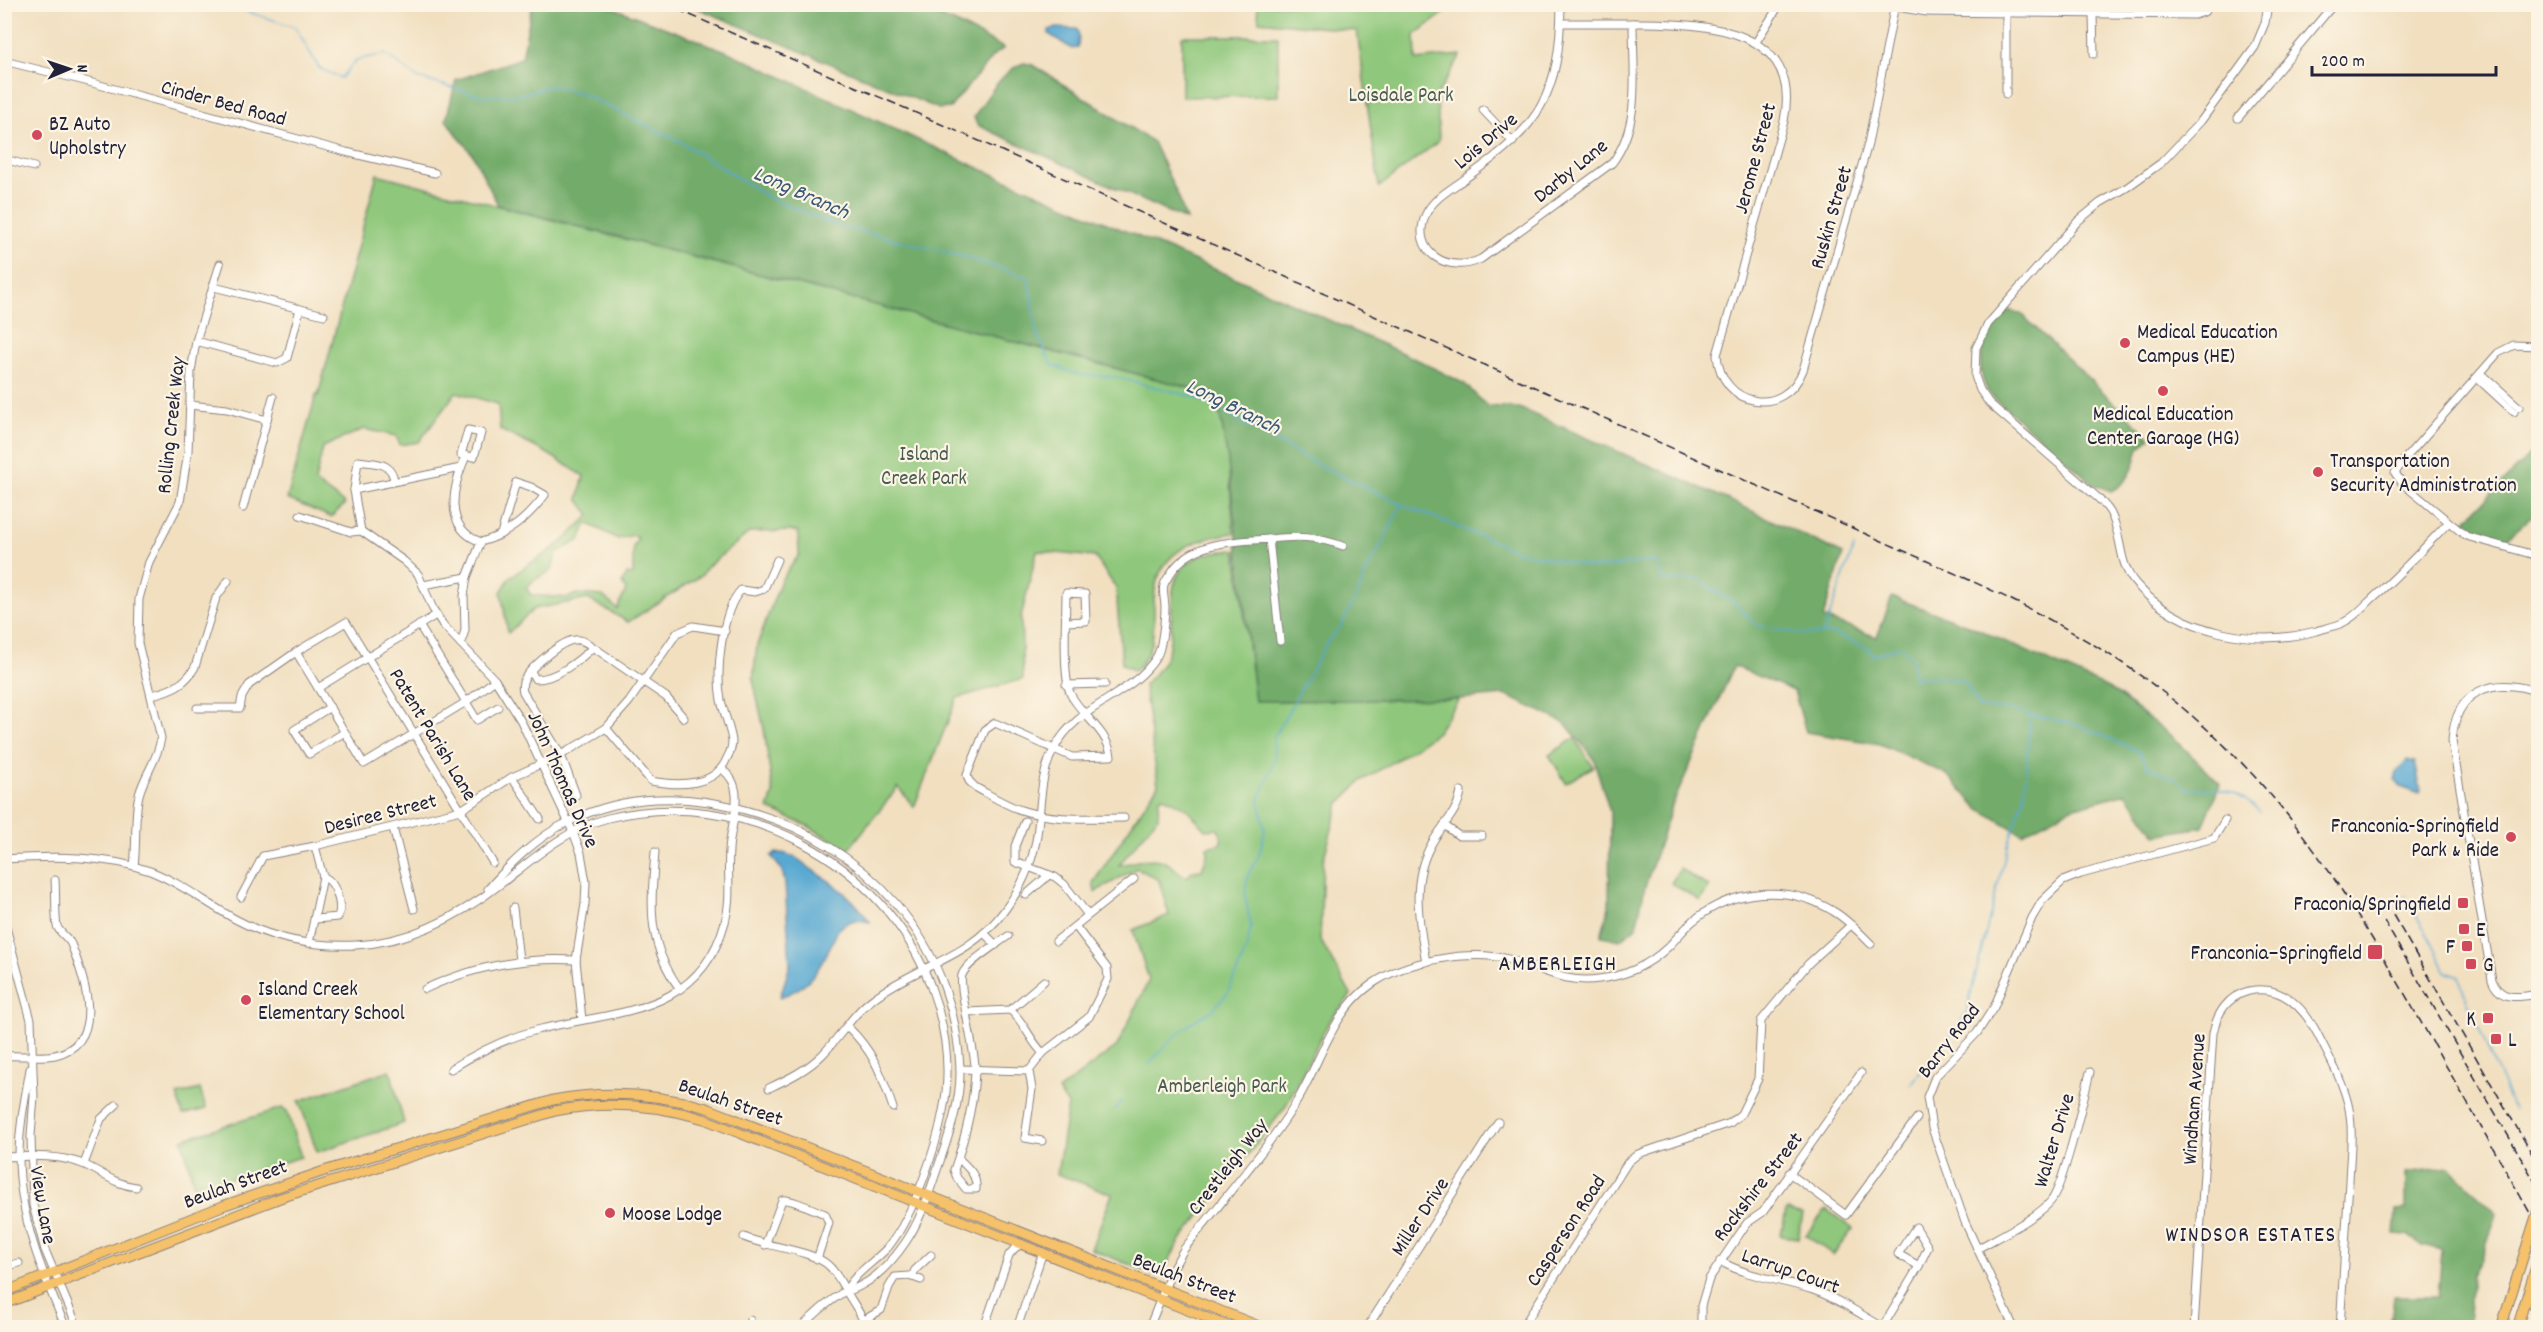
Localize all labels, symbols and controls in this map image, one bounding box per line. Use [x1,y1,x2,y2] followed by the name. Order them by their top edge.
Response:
[39,39,99,99] north arrow
[2312,39,2496,77] scale bar
[2321,50,2365,75] text: 200 m
[70,64,93,73] text: N
[157,74,289,136] street label: Cinder Bed Road
[1348,82,1454,112] park label: Loisdale Park
[1728,100,1786,217] street label: Jerome Street
[1448,106,1526,178] street label: Lois Drive
[49,111,126,165] place label: BZ Auto Upholstry
[30,128,44,142] marker: BZ Auto Upholstry
[1528,133,1616,212] street label: Darby Lane
[748,159,854,229] water label: Long Branch
[1804,162,1862,273] street label: Ruskin Street
[2137,319,2278,373] place label: Medical Education Campus (HE)
[2118,336,2132,350] marker: Medical Education Campus (HE)
[151,355,195,495] street label: Rolling Creek Way
[1180,372,1286,445] water label: Long Branch
[2156,384,2170,398] marker: Medical Education Center Garage (HG)
[2087,401,2239,455] place label: Medical Education Center Garage (HG)
[881,441,967,495] park label: Island Creek Park
[2330,448,2517,502] place label: Transportation Security Administration
[2311,465,2325,479] marker: Transportation Security Administration
[380,663,483,808] street label: Patent Parish Lane
[518,707,605,853] street label: John Thomas Drive
[321,787,440,844] street label: Desiree Street
[2331,813,2499,867] place label: Franconia-Springfield Park & Ride
[2504,830,2518,844] marker: Franconia-Springfield Park & Ride
[2294,891,2451,921] place label: Fraconia/Springfield
[2456,896,2470,910] marker: Fraconia/Springfield
[2476,917,2486,947] place label: E
[2457,922,2471,936] marker: E
[2446,934,2456,964] place label: F
[2460,939,2474,953] marker: F
[2190,940,2362,970] place label: Franconia–Springfield
[2366,943,2384,961] marker: Franconia–Springfield
[1498,950,1618,981] district label: AMBERLEIGH
[2483,952,2494,982] place label: G
[2464,957,2478,971] marker: G
[258,976,405,1030] place label: Island Creek Elementary School
[239,993,253,1007] marker: Island Creek Elementary School
[1911,998,1989,1086] street label: Barry Road
[2466,1006,2476,1036] place label: K
[2481,1011,2495,1025] marker: K
[2508,1027,2517,1057] place label: L
[2489,1032,2503,1046] marker: L
[2176,1033,2216,1166] street label: Windham Avenue
[674,1072,786,1136] street label: Beulah Street
[1157,1073,1287,1103] park label: Amberleigh Park
[2027,1090,2084,1192] street label: Walter Drive
[1182,1112,1277,1223] street label: Crestleigh Way
[1707,1126,1812,1249] street label: Rockshire Street
[180,1153,292,1218] street label: Beulah Street
[19,1164,63,1247] street label: View Lane
[1520,1170,1615,1293] street label: Casperson Road
[1385,1172,1458,1263] street label: Miller Drive
[622,1201,722,1231] place label: Moose Lodge
[603,1206,617,1220] marker: Moose Lodge
[2165,1221,2337,1252] district label: WINDSOR ESTATES
[1737,1242,1843,1304] street label: Larrup Court
[1128,1246,1240,1313] street label: Beulah Street

